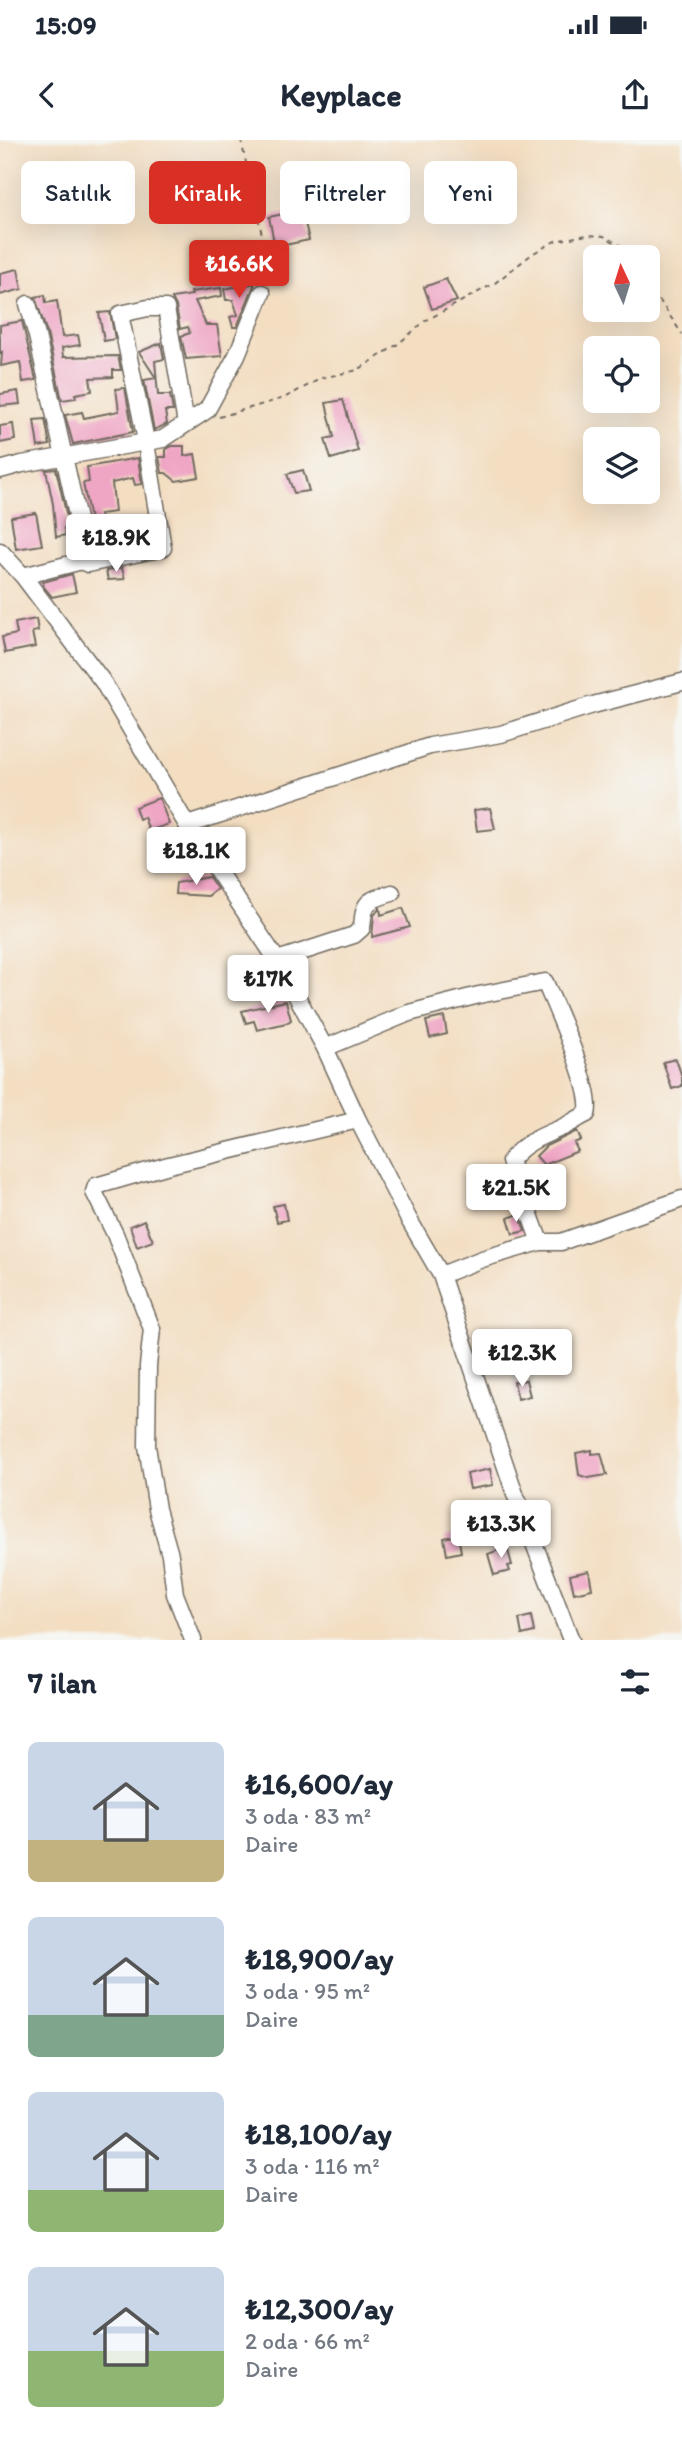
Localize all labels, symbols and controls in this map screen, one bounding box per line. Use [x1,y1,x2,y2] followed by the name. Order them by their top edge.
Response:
[35,9,97,41] text: 15:09
[28,76,66,114] icon: back
[280,76,402,114] text: Keyplace
[616,76,654,114] icon: share
[21,161,135,224] chip: Satılık
[149,161,266,224] chip: Kiralık
[280,161,410,224] chip: Filtreler
[424,161,517,224] chip: Yeni
[182,240,296,300] pin: ₺16.6K
[583,245,660,322] north arrow
[583,245,660,504] map controls
[205,249,273,277] text: ₺16.6K
[583,336,660,413] button: locate
[583,427,660,504] button: layers
[59,514,173,574] pin: ₺18.9K
[82,523,150,551] text: ₺18.9K
[139,828,253,887] pin: ₺18.1K
[163,836,229,864] text: ₺18.1K
[227,956,309,1015] pin: ₺17K
[243,964,293,992] text: ₺17K
[459,1164,573,1224] pin: ₺21.5K
[482,1173,550,1201] text: ₺21.5K
[465,1330,579,1389] pin: ₺12.3K
[488,1338,556,1366] text: ₺12.3K
[444,1500,558,1560] pin: ₺13.3K
[467,1509,535,1537] text: ₺13.3K
[616,1663,654,1701] icon: filters
[28,1664,97,1701] text: 7 ilan
[245,1765,393,1802] text: ₺16,600/ay
[84,1770,168,1854] icon: home
[245,1802,371,1830] text: 3 oda · 83 m²
[245,1830,298,1858] text: Daire
[245,1940,393,1977] text: ₺18,900/ay
[84,1945,168,2029] icon: home
[245,1977,370,2005] text: 3 oda · 95 m²
[245,2005,298,2033] text: Daire
[245,2115,392,2152] text: ₺18,100/ay
[84,2120,168,2204] icon: home
[245,2152,380,2180] text: 3 oda · 116 m²
[245,2180,298,2208] text: Daire
[245,2290,393,2327] text: ₺12,300/ay
[84,2295,168,2379] icon: home
[245,2327,370,2355] text: 2 oda · 66 m²
[245,2355,298,2383] text: Daire

